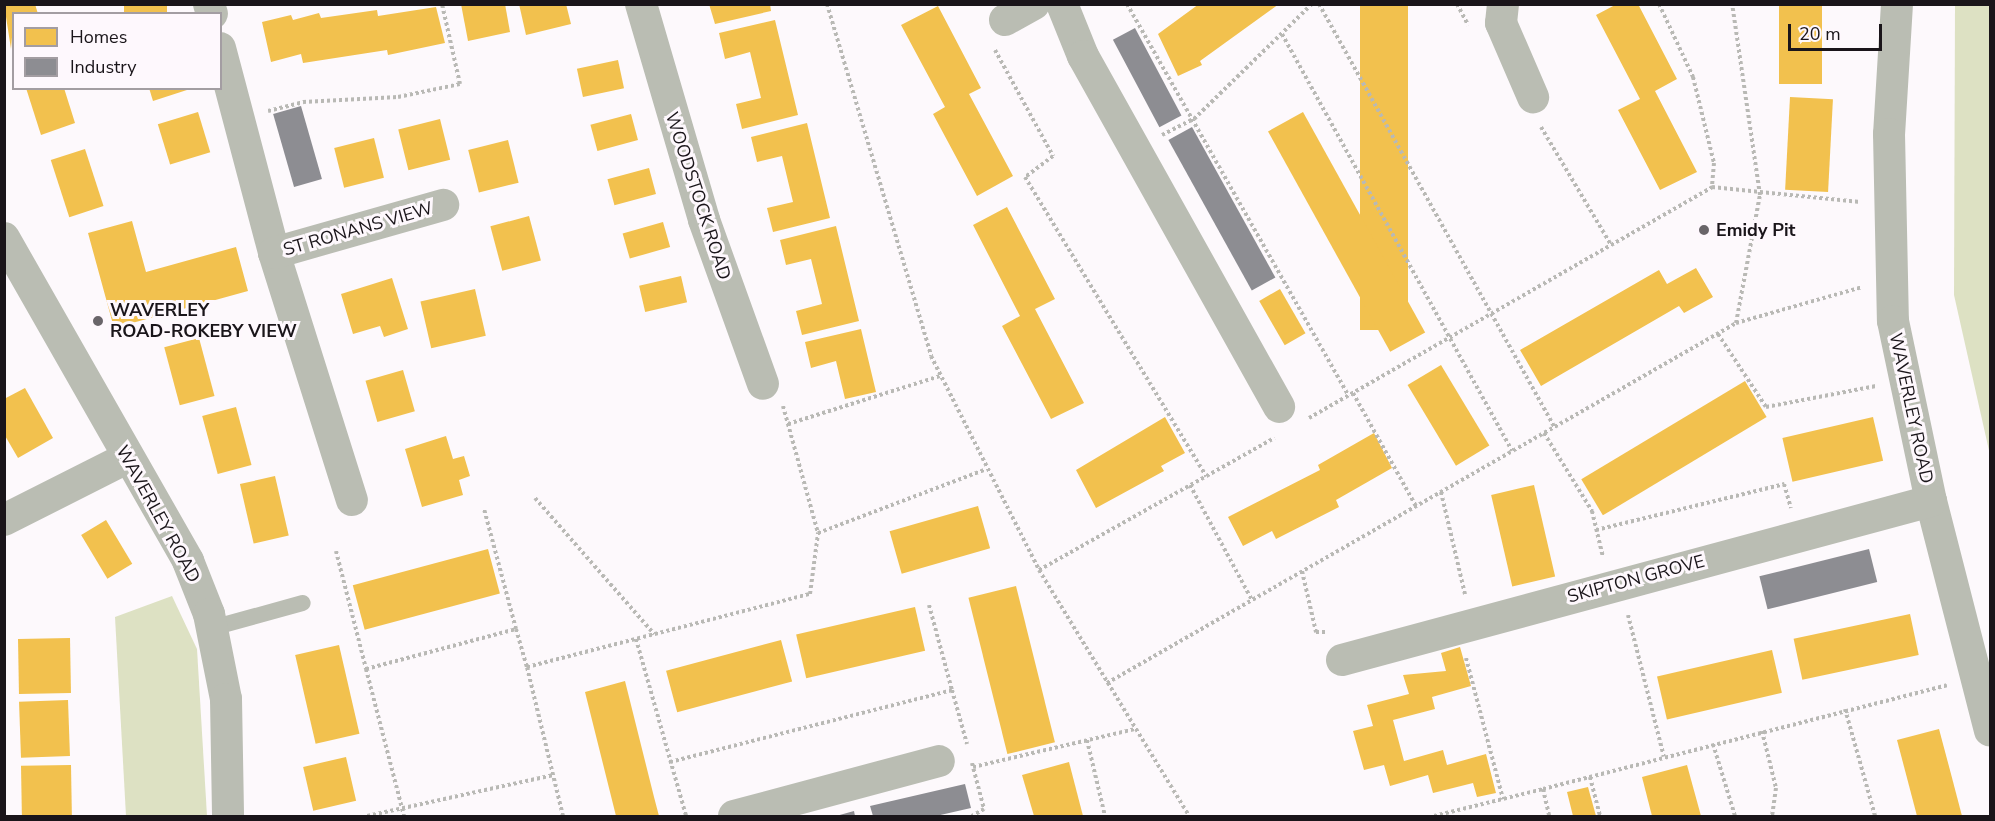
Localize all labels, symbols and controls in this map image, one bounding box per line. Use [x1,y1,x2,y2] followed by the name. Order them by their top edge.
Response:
[12,12,222,90] legend
[1791,12,1886,50] scale bar
[1799,22,1841,46] text: 20 m
[70,25,127,49] text: Homes
[70,55,137,79] text: Industry
[661,109,735,283] street label: WOODSTOCK ROAD
[281,197,435,261] street label: ST RONANS VIEW
[1716,219,1795,241] place label: Emidy Pit
[1697,223,1711,237] marker: Emidy Pit
[110,300,297,342] place label: WAVERLEY ROAD-ROKEBY VIEW
[91,314,105,328] marker: WAVERLEY ROAD-ROKEBY VIEW
[1884,331,1938,485] street label: WAVERLEY ROAD
[111,442,205,586] street label: WAVERLEY ROAD
[1565,550,1707,608] street label: SKIPTON GROVE

